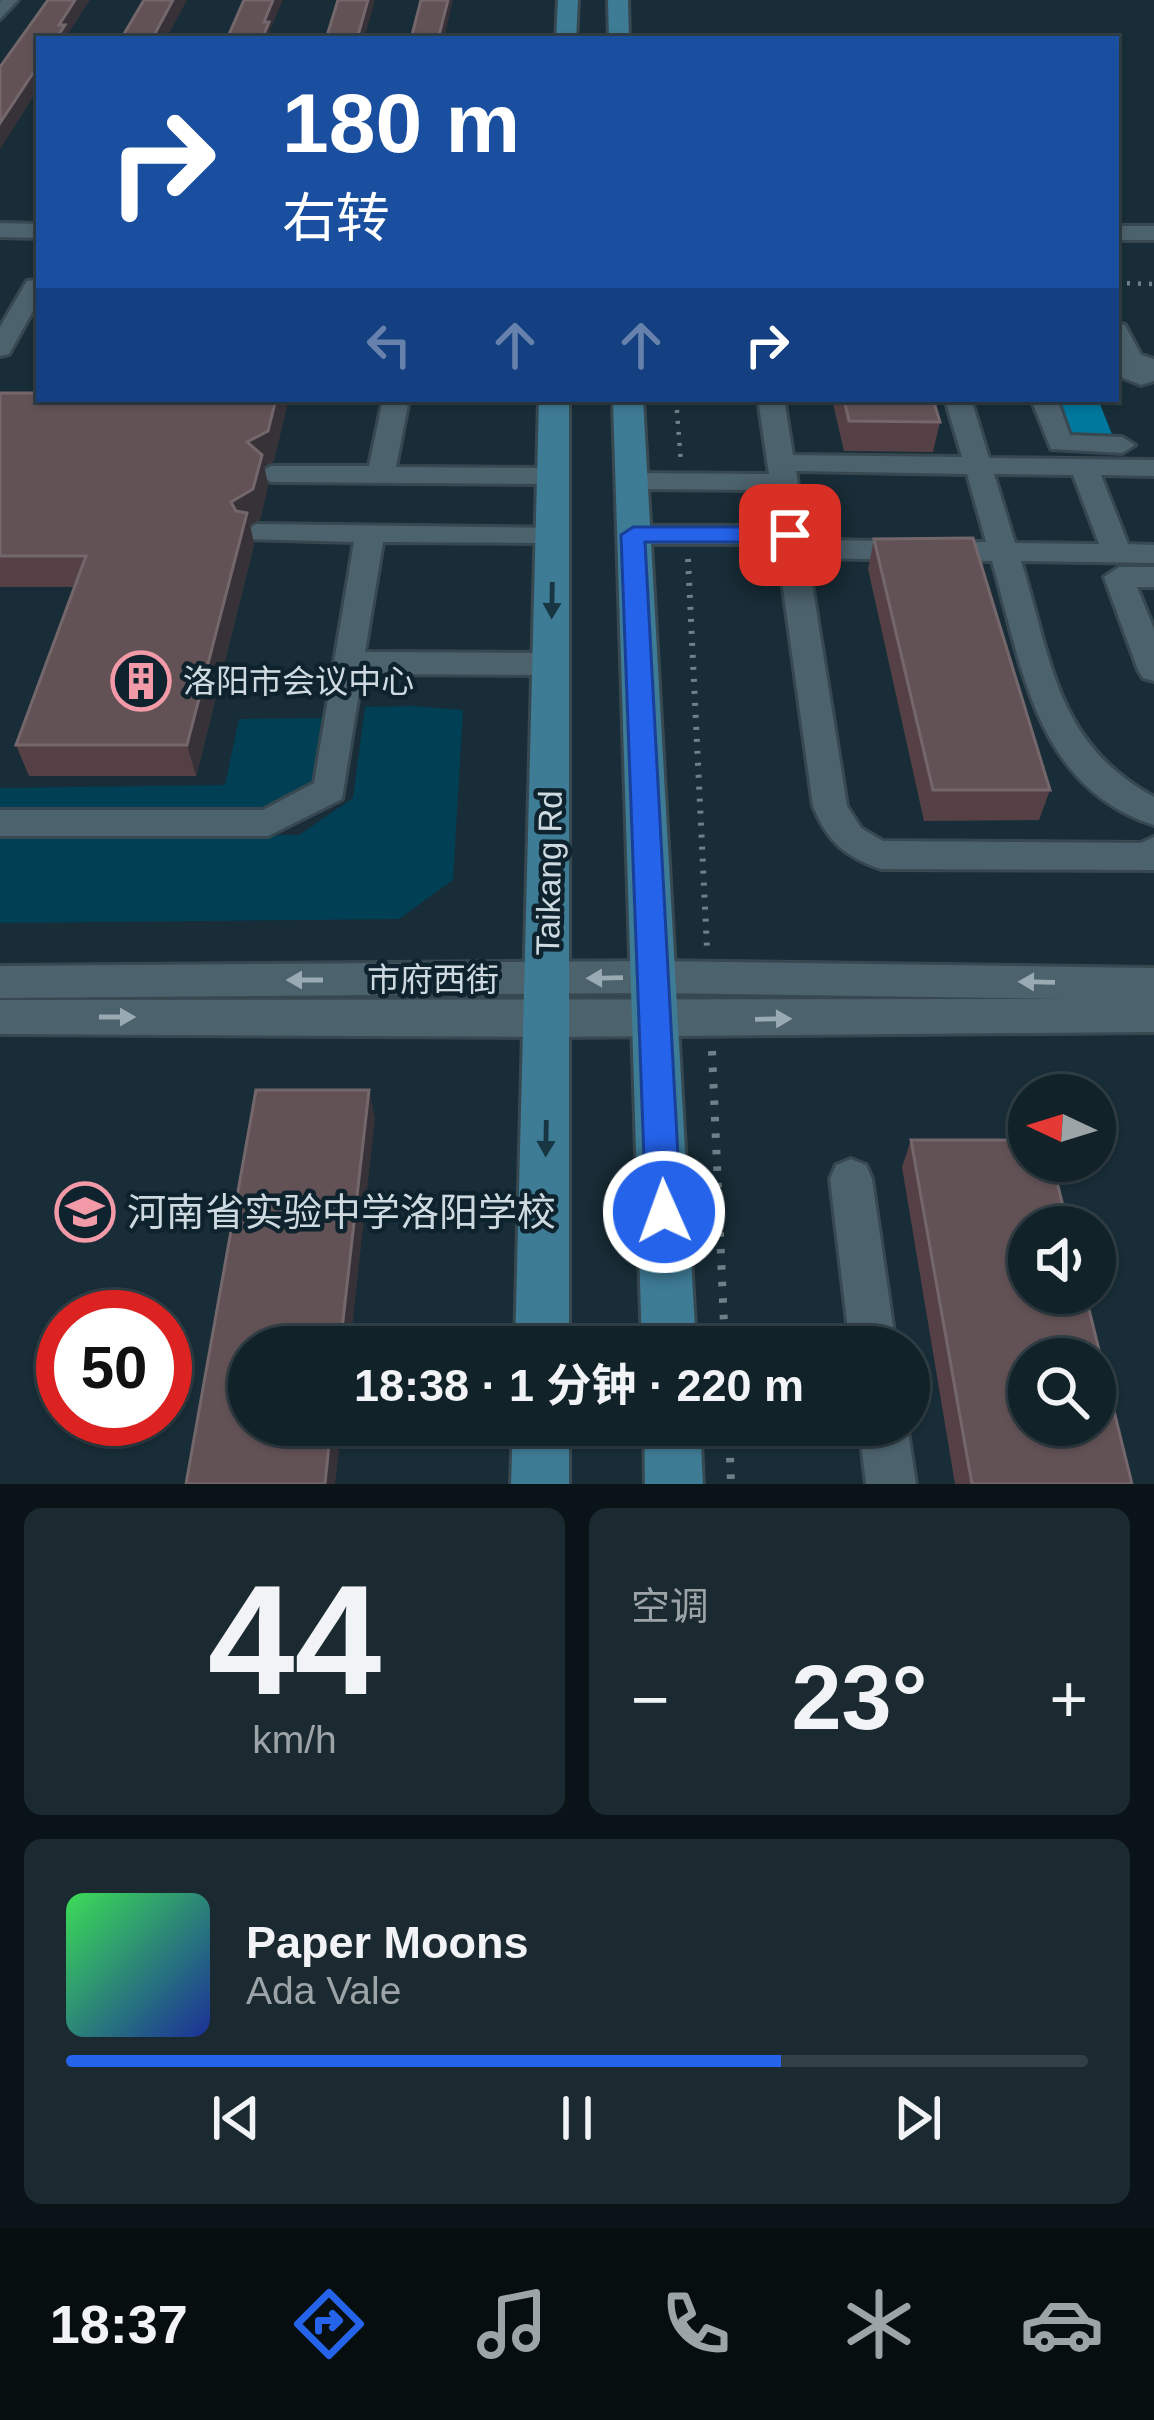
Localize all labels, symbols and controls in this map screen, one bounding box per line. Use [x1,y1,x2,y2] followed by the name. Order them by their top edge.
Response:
[282,76,520,170] text: 180 m
[84,84,240,240] icon: right
[282,188,390,248] text: 右转
[356,312,422,378] icon: left
[482,312,548,378] icon: ahead
[608,312,674,378] icon: ahead
[734,312,800,378] icon: right
[739,484,841,586] pin
[757,502,823,568] icon: arrive
[542,582,562,620] one-way arrow
[110,650,172,712] building icon: 洛阳市会议中心
[183,663,414,700] place label: 洛阳市会议中心
[529,790,569,956] street label: Taikang Rd
[367,961,499,998] street label: 市府西街
[585,968,623,987] one-way arrow
[285,970,323,989] one-way arrow
[1017,972,1055,992] one-way arrow
[99,1007,137,1027] one-way arrow
[755,1009,793,1029] one-way arrow
[1008,1074,1116,1182] north arrow
[1008,1074,1116,1446] map controls
[536,1120,555,1158] one-way arrow
[601,1149,727,1275] position arrow
[54,1181,116,1243] school or university icon: 河南省实验中学洛阳学校
[127,1191,556,1234] place label: 河南省实验中学洛阳学校
[1008,1206,1116,1314] button: sound
[36,1290,192,1446] speed limit sign: 50
[1008,1338,1116,1446] button: search
[354,1360,804,1411] text: 18:38 · 1 分钟 · 220 m
[208,1553,381,1727] text: 44
[631,1585,709,1628] text: 空调
[791,1648,928,1748] text: 23°
[631,1662,670,1736] text: −
[1049,1662,1088,1736] text: +
[252,1718,337,1761] text: km/h
[246,1917,529,1968] text: Paper Moons
[246,1969,401,2012] text: Ada Vale
[203,2085,269,2151] icon: previous
[544,2085,610,2151] icon: pause
[885,2085,951,2151] icon: next
[287,2282,371,2366] icon: directions
[470,2282,554,2366] icon: music
[654,2282,738,2366] icon: phone
[837,2282,921,2366] icon: climate
[1020,2282,1104,2366] icon: car
[50,2294,188,2354] text: 18:37

